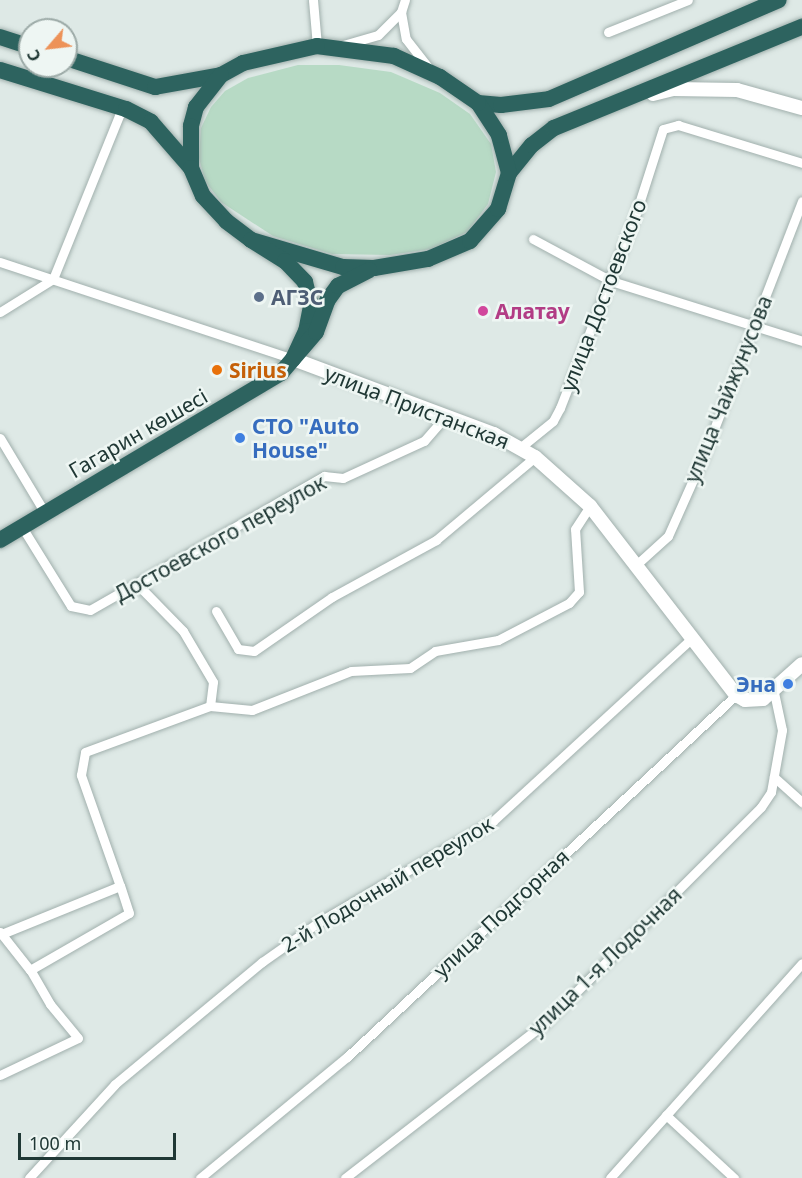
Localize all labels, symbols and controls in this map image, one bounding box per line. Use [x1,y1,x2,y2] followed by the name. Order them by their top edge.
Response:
[18,18,78,78] north arrow
[22,46,46,65] text: С
[555,195,651,395] street label: улица Достоевского
[271,284,323,310] place label: АГЗС
[252,290,266,304] marker: АГЗС
[679,292,777,486] street label: улица Чайжунусова
[495,298,570,324] place label: Алатау
[476,304,490,318] marker: Алатау
[229,357,287,383] place label: Sirius
[321,360,513,454] street label: улица Пристанская
[210,363,224,377] marker: Sirius
[64,383,212,483] street label: Гагарин көшесі
[252,413,358,463] place label: СТО "Auto House"
[233,431,247,445] marker: СТО "Auto House"
[110,469,330,607] street label: Достоевского переулок
[736,671,776,697] place label: Эна
[781,677,795,691] marker: Эна
[277,811,497,957] street label: 2-й Лодочный переулок
[428,844,574,982] street label: улица Подгорная
[523,882,687,1040] street label: улица 1-я Лодочная
[21,1121,178,1159] scale bar
[29,1131,81,1155] text: 100 m

